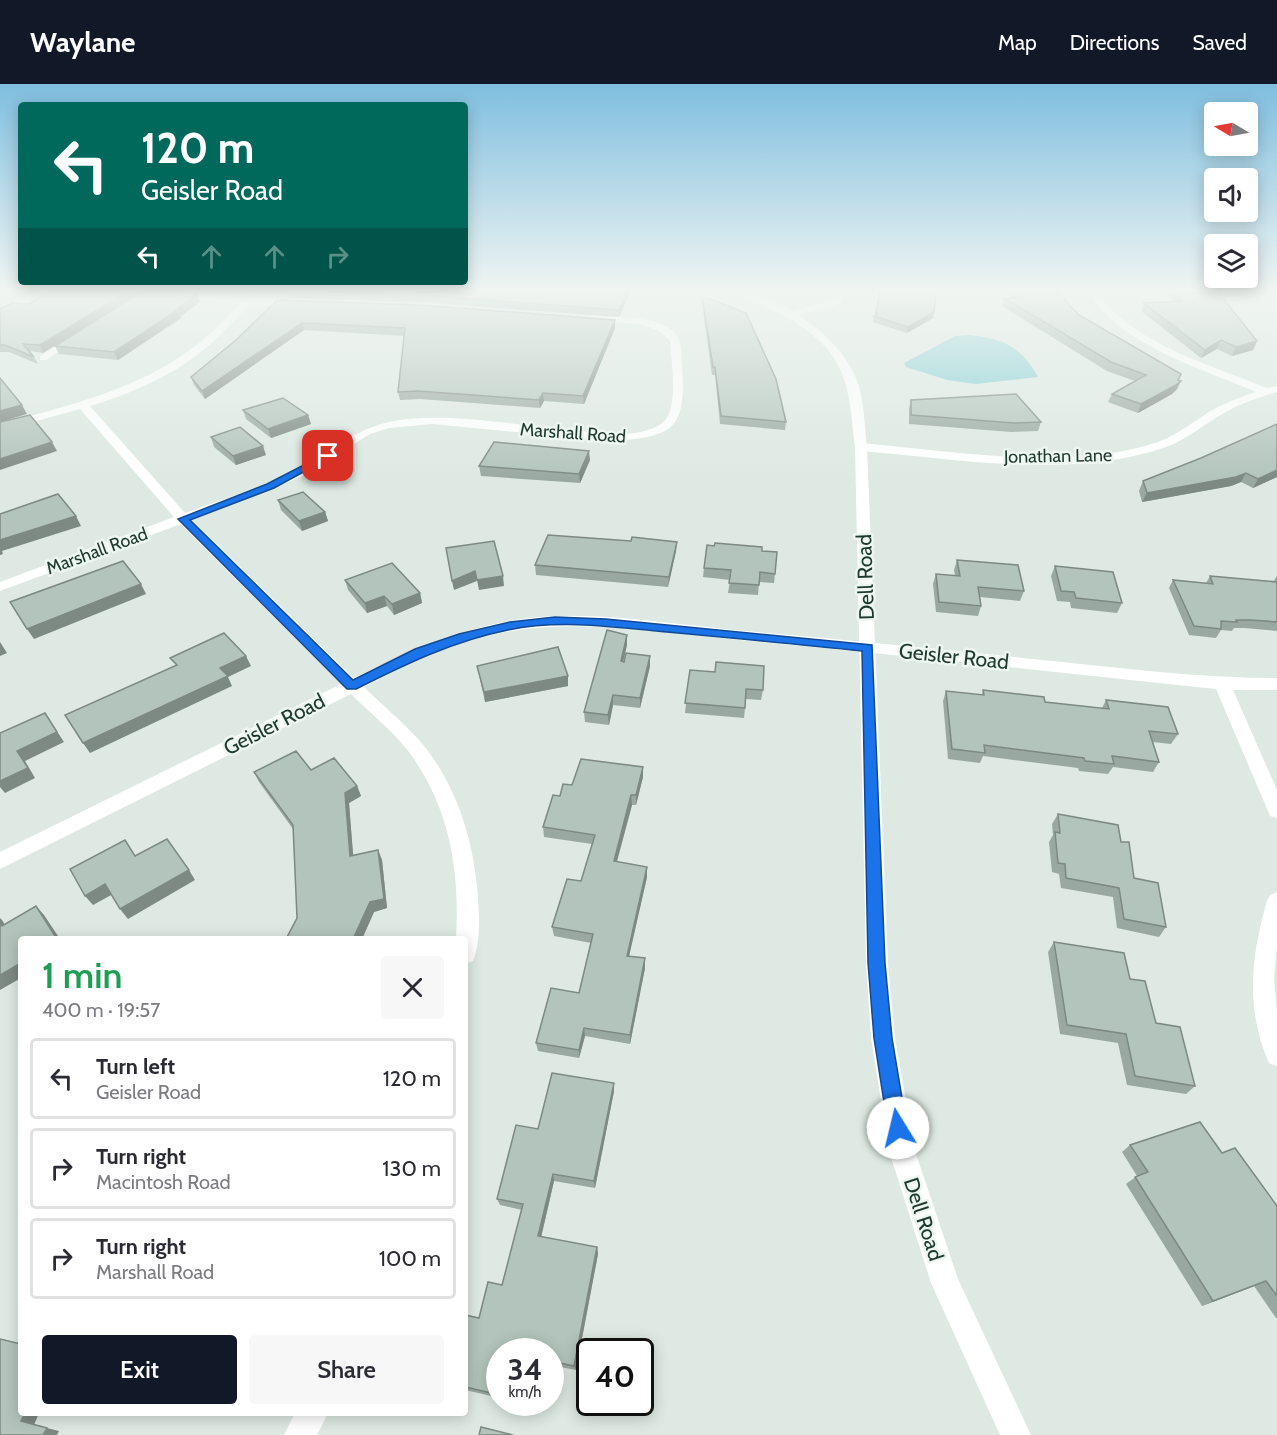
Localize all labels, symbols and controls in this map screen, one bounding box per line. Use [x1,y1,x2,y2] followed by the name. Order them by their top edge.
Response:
[30,25,136,59] text: Waylane
[998,30,1037,55] text: Map
[1070,30,1159,55] text: Directions
[1192,30,1247,55] text: Saved
[1204,102,1258,156] north arrow
[1204,102,1258,288] map controls
[141,122,254,174] text: 120 m
[42,126,120,204] icon: left
[1204,168,1258,222] button: sound
[141,174,283,207] text: Geisler Road
[1204,234,1258,288] button: layers
[132,240,165,273] icon: left
[195,240,228,273] icon: ahead
[258,240,291,273] icon: ahead
[321,240,354,273] icon: right
[519,418,627,448] street label: Marshall Road
[302,430,353,481] pin
[311,439,344,472] icon: arrive
[1003,444,1112,468] street label: Jonathan Lane
[43,522,151,580] street label: Marshall Road
[851,534,879,620] street label: Dell Road
[898,638,1010,674] street label: Geisler Road
[219,688,329,760] street label: Geisler Road
[42,953,122,997] text: 1 min
[381,956,444,1019] button: close
[42,998,160,1022] text: 400 m · 19:57
[96,1053,175,1080] text: Turn left
[45,1062,78,1095] icon: left
[383,1065,441,1092] text: 120 m
[96,1080,201,1104] text: Geisler Road
[866,1096,930,1160] position arrow
[96,1143,186,1170] text: Turn right
[45,1152,78,1185] icon: right
[382,1155,441,1182] text: 130 m
[96,1170,231,1194] text: Macintosh Road
[899,1174,949,1264] street label: Dell Road
[96,1233,186,1260] text: Turn right
[45,1242,78,1275] icon: right
[379,1245,441,1272] text: 100 m
[96,1260,214,1284] text: Marshall Road
[42,1335,237,1404] button: Exit
[249,1335,444,1404] button: Share
[576,1338,654,1416] speed limit sign: 40
[508,1351,542,1388] text: 34
[509,1383,541,1401] text: km/h

